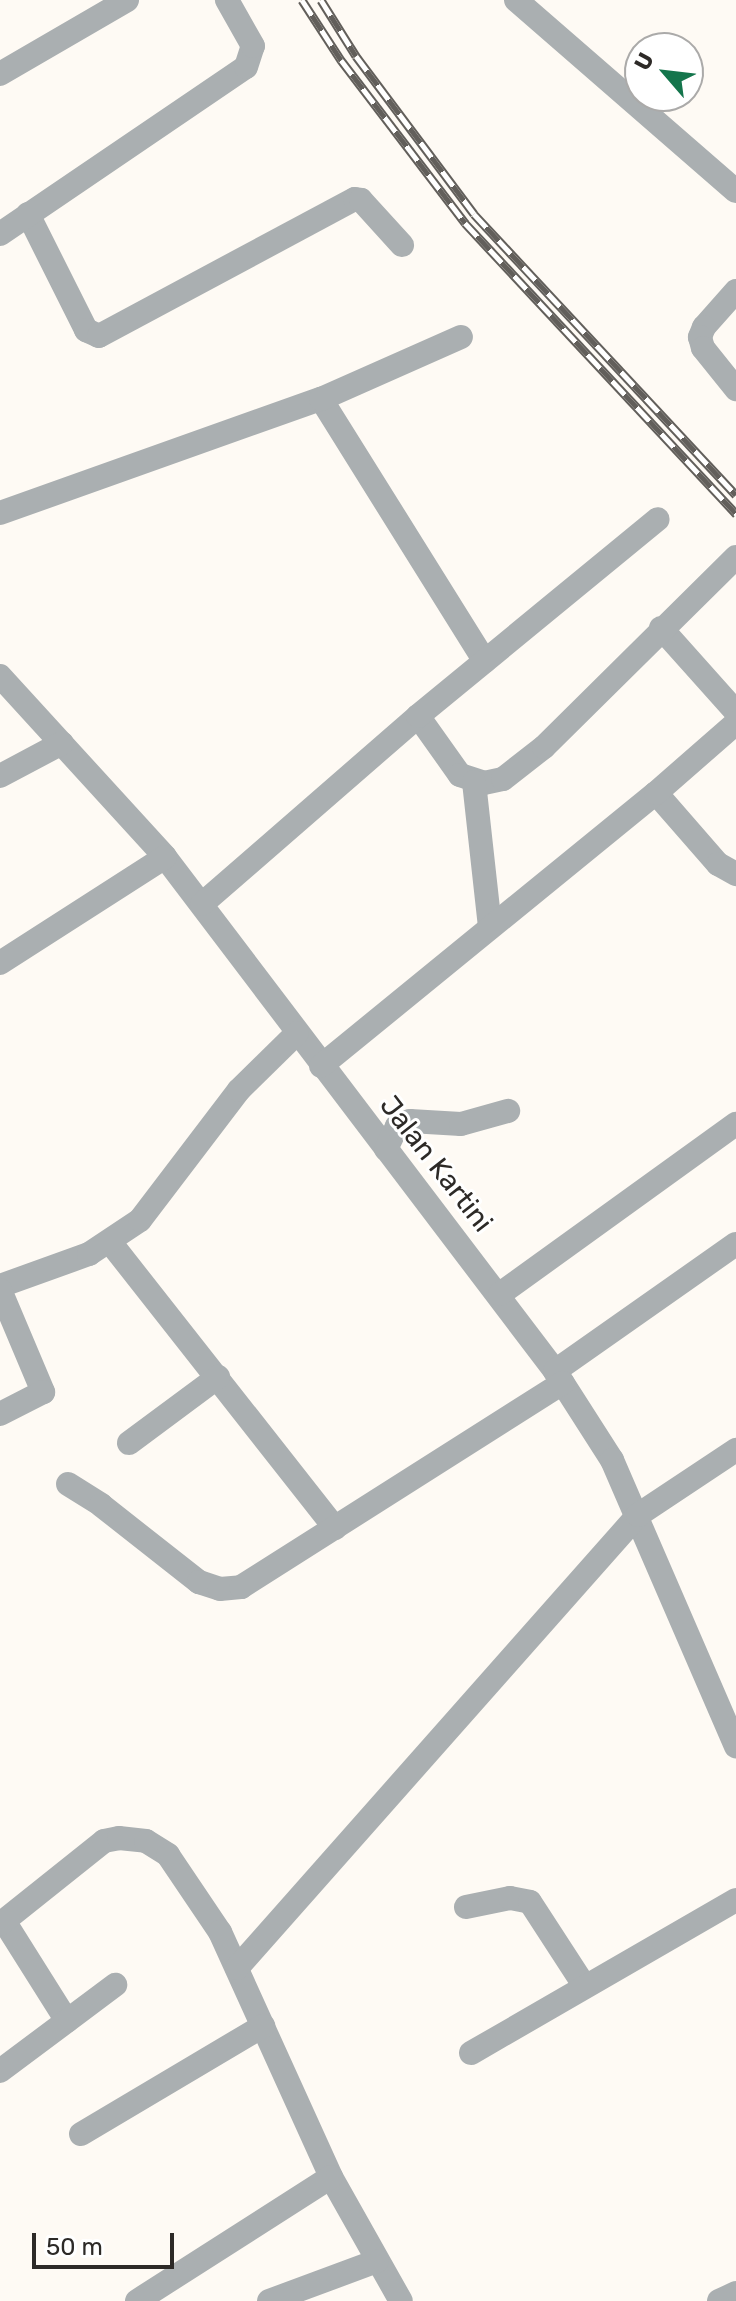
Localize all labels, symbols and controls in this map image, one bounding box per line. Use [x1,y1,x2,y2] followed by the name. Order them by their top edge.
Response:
[624,32,704,112] north arrow
[628,48,660,75] text: U
[372,1089,500,1239] street label: Jalan Kartini
[36,2217,178,2267] scale bar
[46,2233,103,2261] text: 50 m

